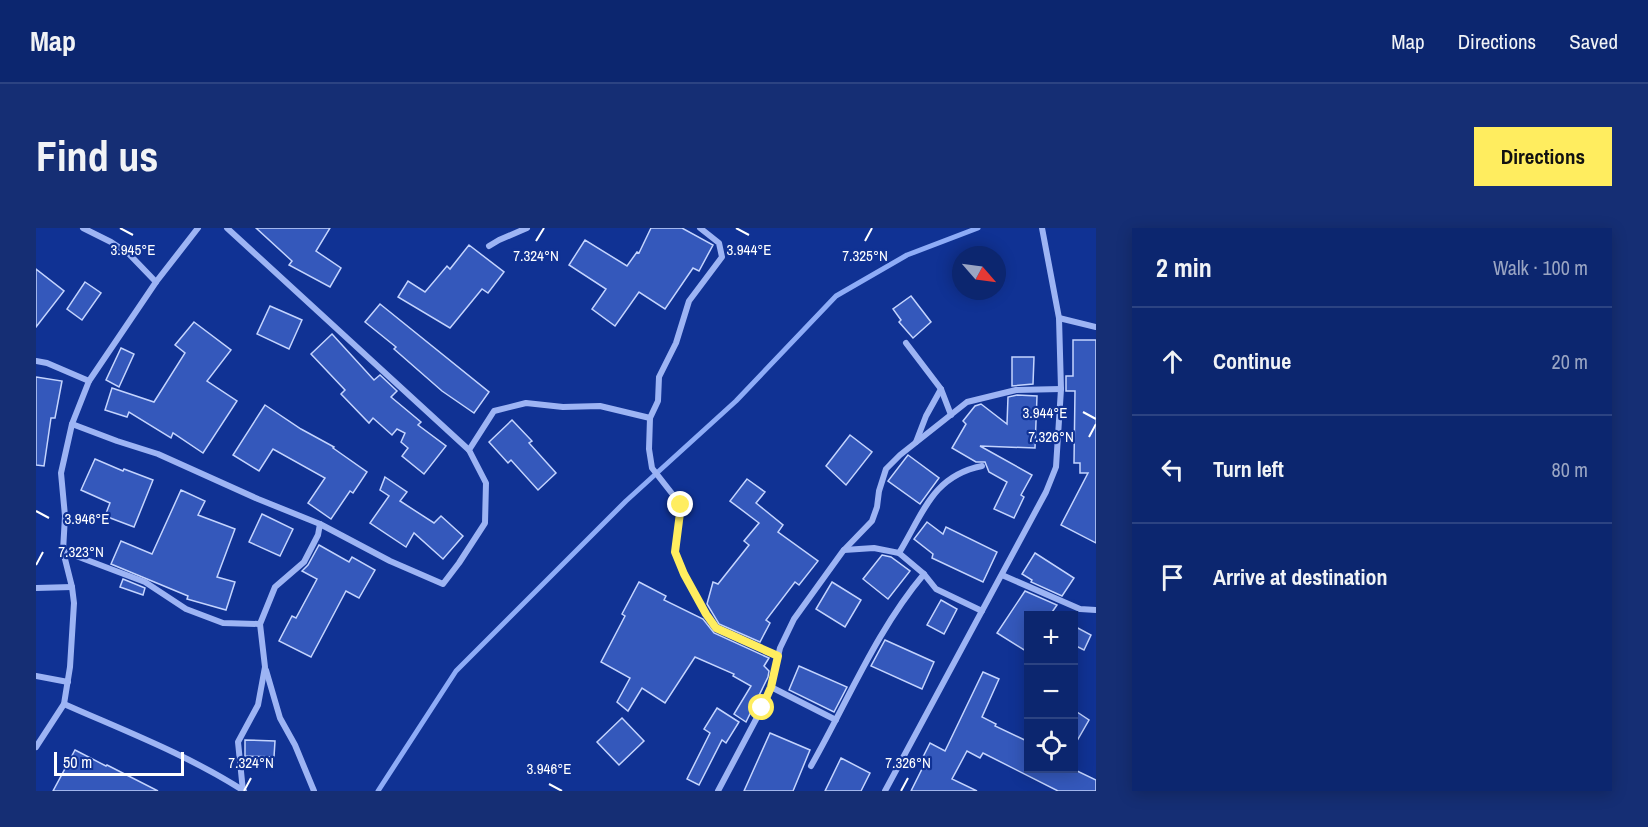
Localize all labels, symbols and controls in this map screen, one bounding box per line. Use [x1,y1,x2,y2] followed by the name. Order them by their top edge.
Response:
[30,22,76,60] text: Map
[1391,27,1425,56] text: Map
[1458,27,1536,56] text: Directions
[1569,27,1618,56] text: Saved
[1474,127,1612,186] button: Directions
[36,128,158,184] text: Find us
[111,239,156,260] text: 3.945°E
[727,239,772,260] text: 3.944°E
[513,245,559,266] text: 7.324°N
[842,245,888,266] text: 7.325°N
[952,246,1006,300] north arrow
[1156,250,1212,285] text: 2 min
[1493,254,1588,281] text: Walk · 100 m
[1156,345,1189,378] icon: ahead
[1213,346,1291,376] text: Continue
[1552,348,1588,375] text: 20 m
[1023,402,1068,423] text: 3.944°E
[1028,426,1074,447] text: 7.326°N
[1156,453,1189,486] icon: left
[1213,454,1284,484] text: Turn left
[1552,456,1588,483] text: 80 m
[667,491,693,517] route end
[65,508,110,529] text: 3.946°E
[58,541,104,562] text: 7.323°N
[1156,561,1189,594] icon: arrive
[1213,562,1387,592] text: Arrive at destination
[1024,611,1078,773] map controls
[1024,611,1078,665] button: +
[1024,665,1078,719] button: −
[748,694,774,720] route start
[1024,719,1078,773] button: locate
[54,749,184,776] scale bar
[63,751,92,773] text: 50 m
[228,752,274,773] text: 7.324°N
[885,752,931,773] text: 7.326°N
[527,758,572,779] text: 3.946°E

